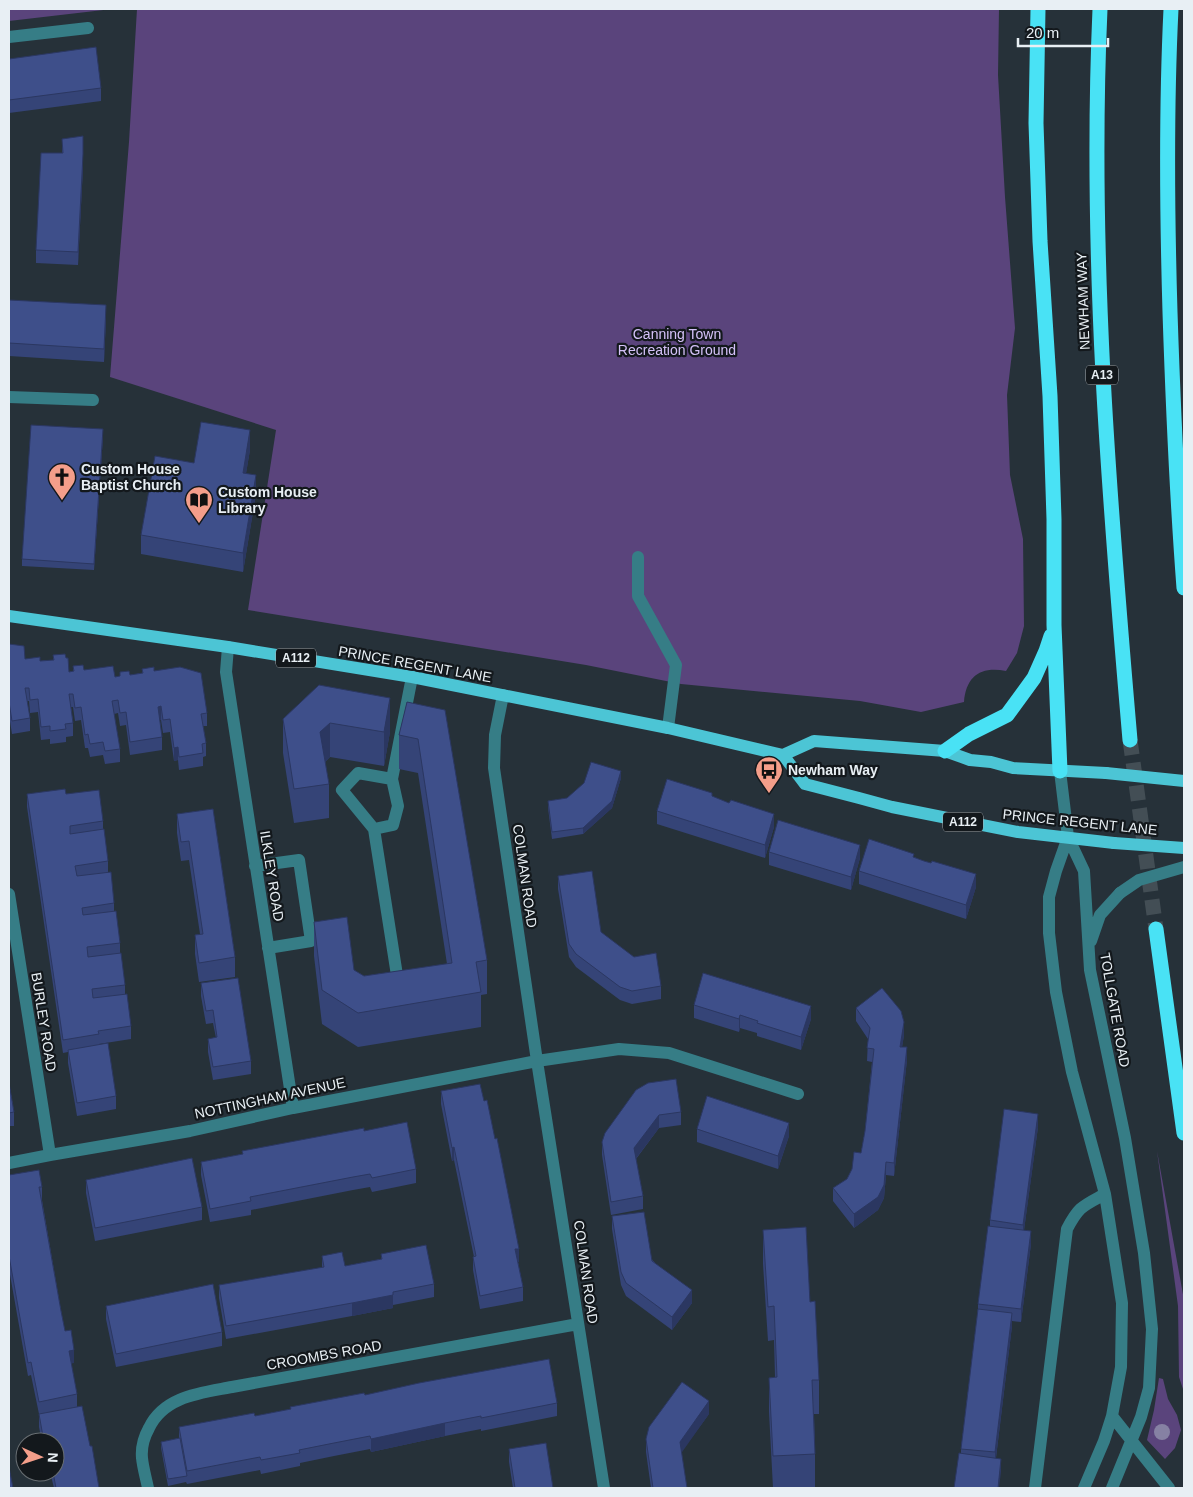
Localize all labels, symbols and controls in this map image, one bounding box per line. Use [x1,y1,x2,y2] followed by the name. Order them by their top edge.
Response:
[1018,15,1108,47] scale bar
[1026,24,1059,41] text: 20 m
[1073,251,1093,350] street label: NEWHAM WAY
[618,326,736,358] park label: Canning Town Recreation Ground
[1086,366,1118,384] road number: A13
[81,461,181,493] place label: Custom House Baptist Church
[47,462,77,501] church icon: Custom House Baptist Church
[218,484,317,516] place label: Custom House Library
[184,485,214,524] library icon: Custom House Library
[337,643,493,685] street label: PRINCE REGENT LANE
[276,648,316,668] road number: A112
[754,755,784,794] bus stop icon: Newham Way
[788,762,878,778] place label: Newham Way
[1002,806,1158,838] street label: PRINCE REGENT LANE
[943,812,983,832] road number: A112
[510,823,540,929] street label: COLMAN ROAD
[257,830,287,922] street label: ILKLEY ROAD
[1097,951,1133,1069] street label: TOLLGATE ROAD
[28,971,60,1073] street label: BURLEY ROAD
[193,1074,347,1122] street label: NOTTINGHAM AVENUE
[571,1219,601,1325] street label: COLMAN ROAD
[265,1337,383,1373] street label: CROOMBS ROAD
[15,1432,65,1482] north arrow
[45,1452,61,1463] text: N

